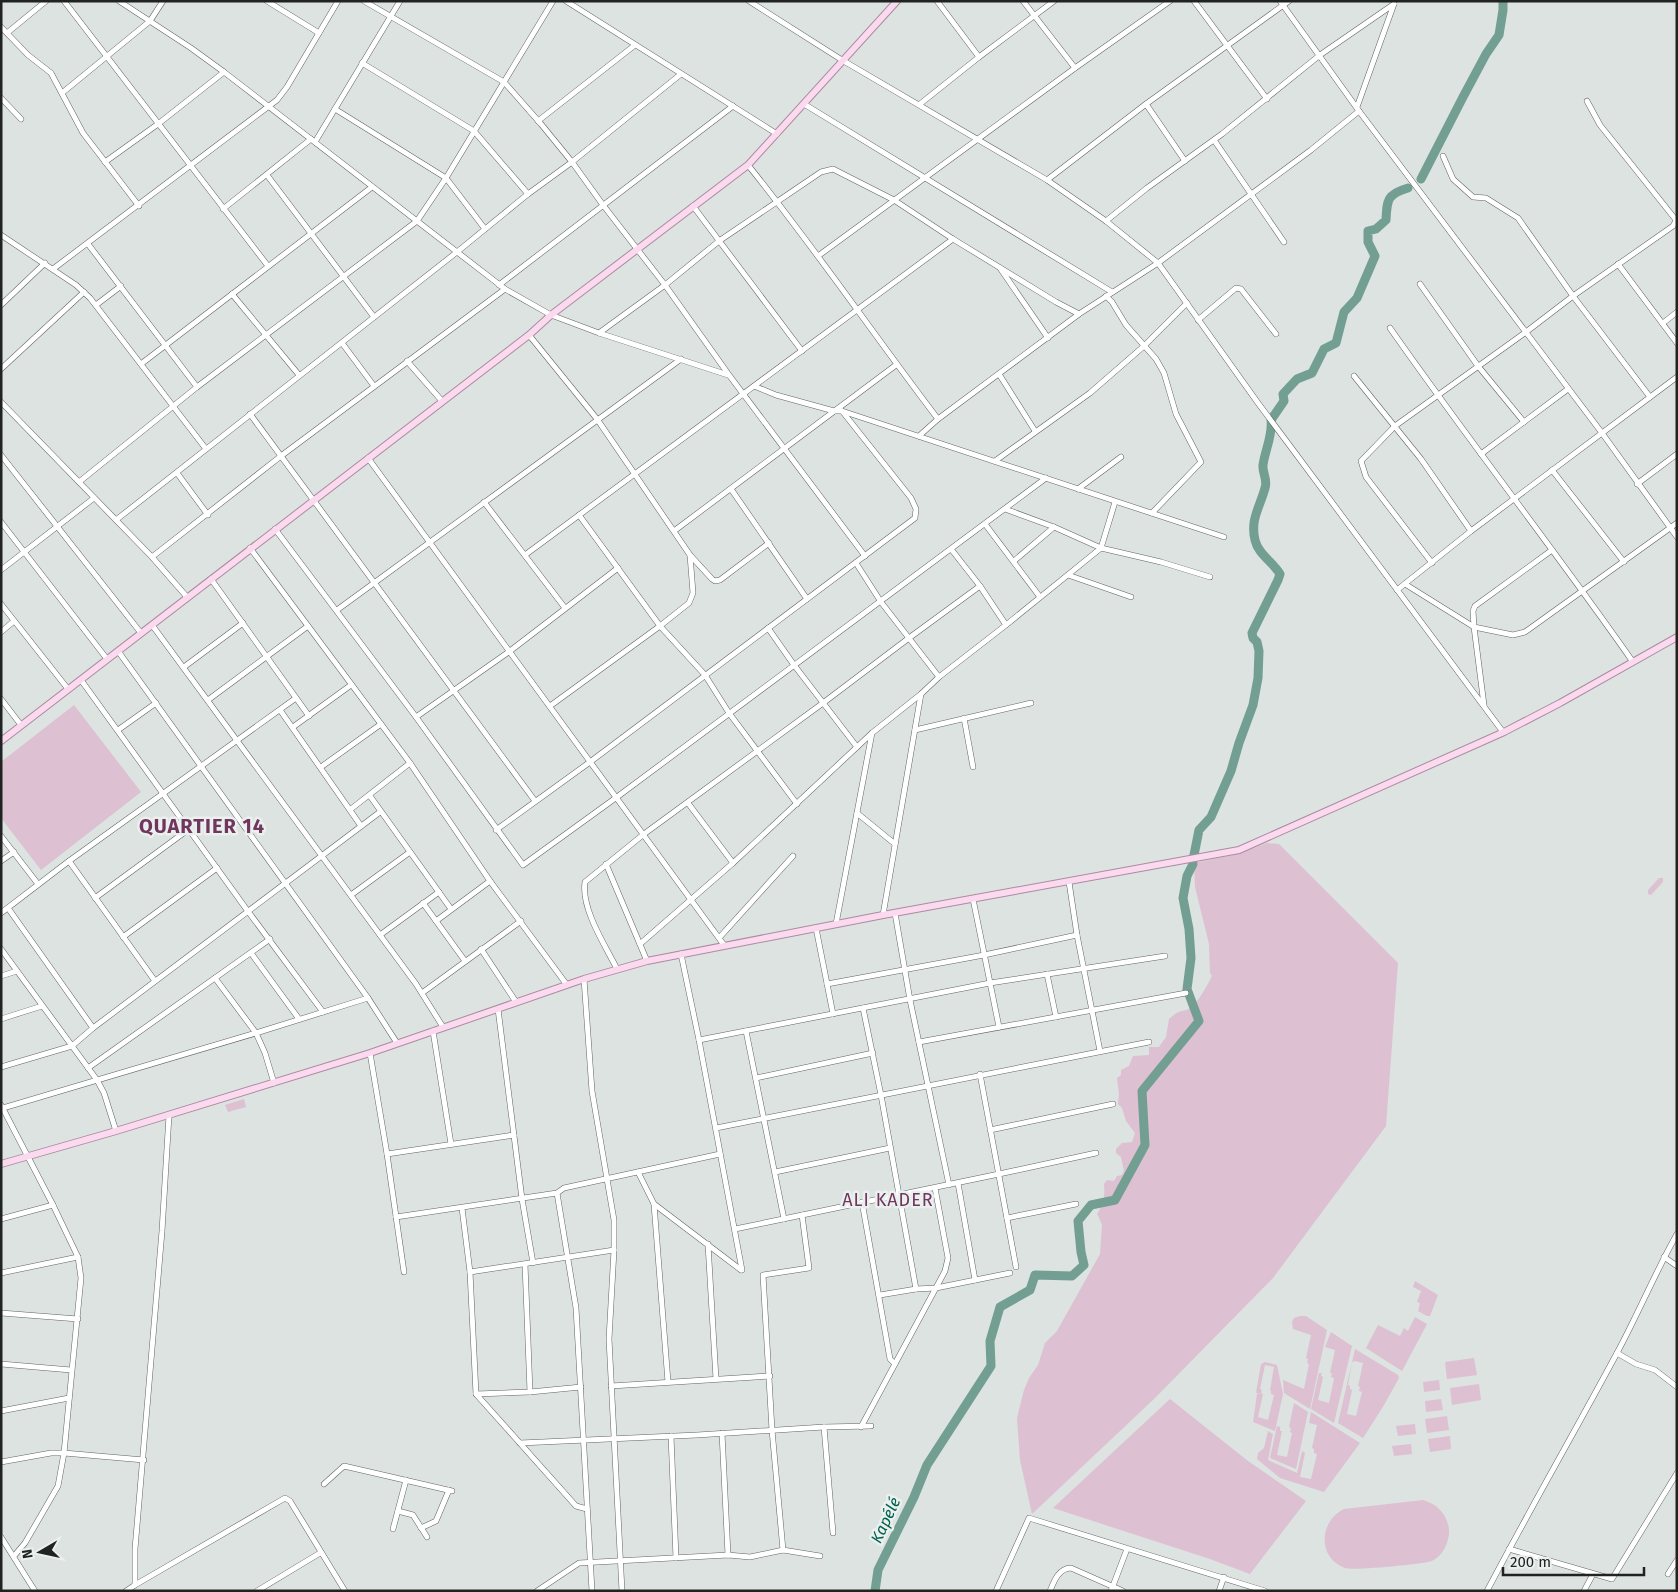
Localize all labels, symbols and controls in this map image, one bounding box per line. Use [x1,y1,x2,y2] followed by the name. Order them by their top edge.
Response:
[139,814,265,838] district label: QUARTIER 14
[842,1189,934,1211] district label: ALI KADER
[867,1494,904,1546] water label: Kapélé
[15,1527,65,1577] north arrow
[1503,1544,1644,1576] scale bar
[19,1548,37,1560] text: N
[1510,1553,1551,1571] text: 200 m

